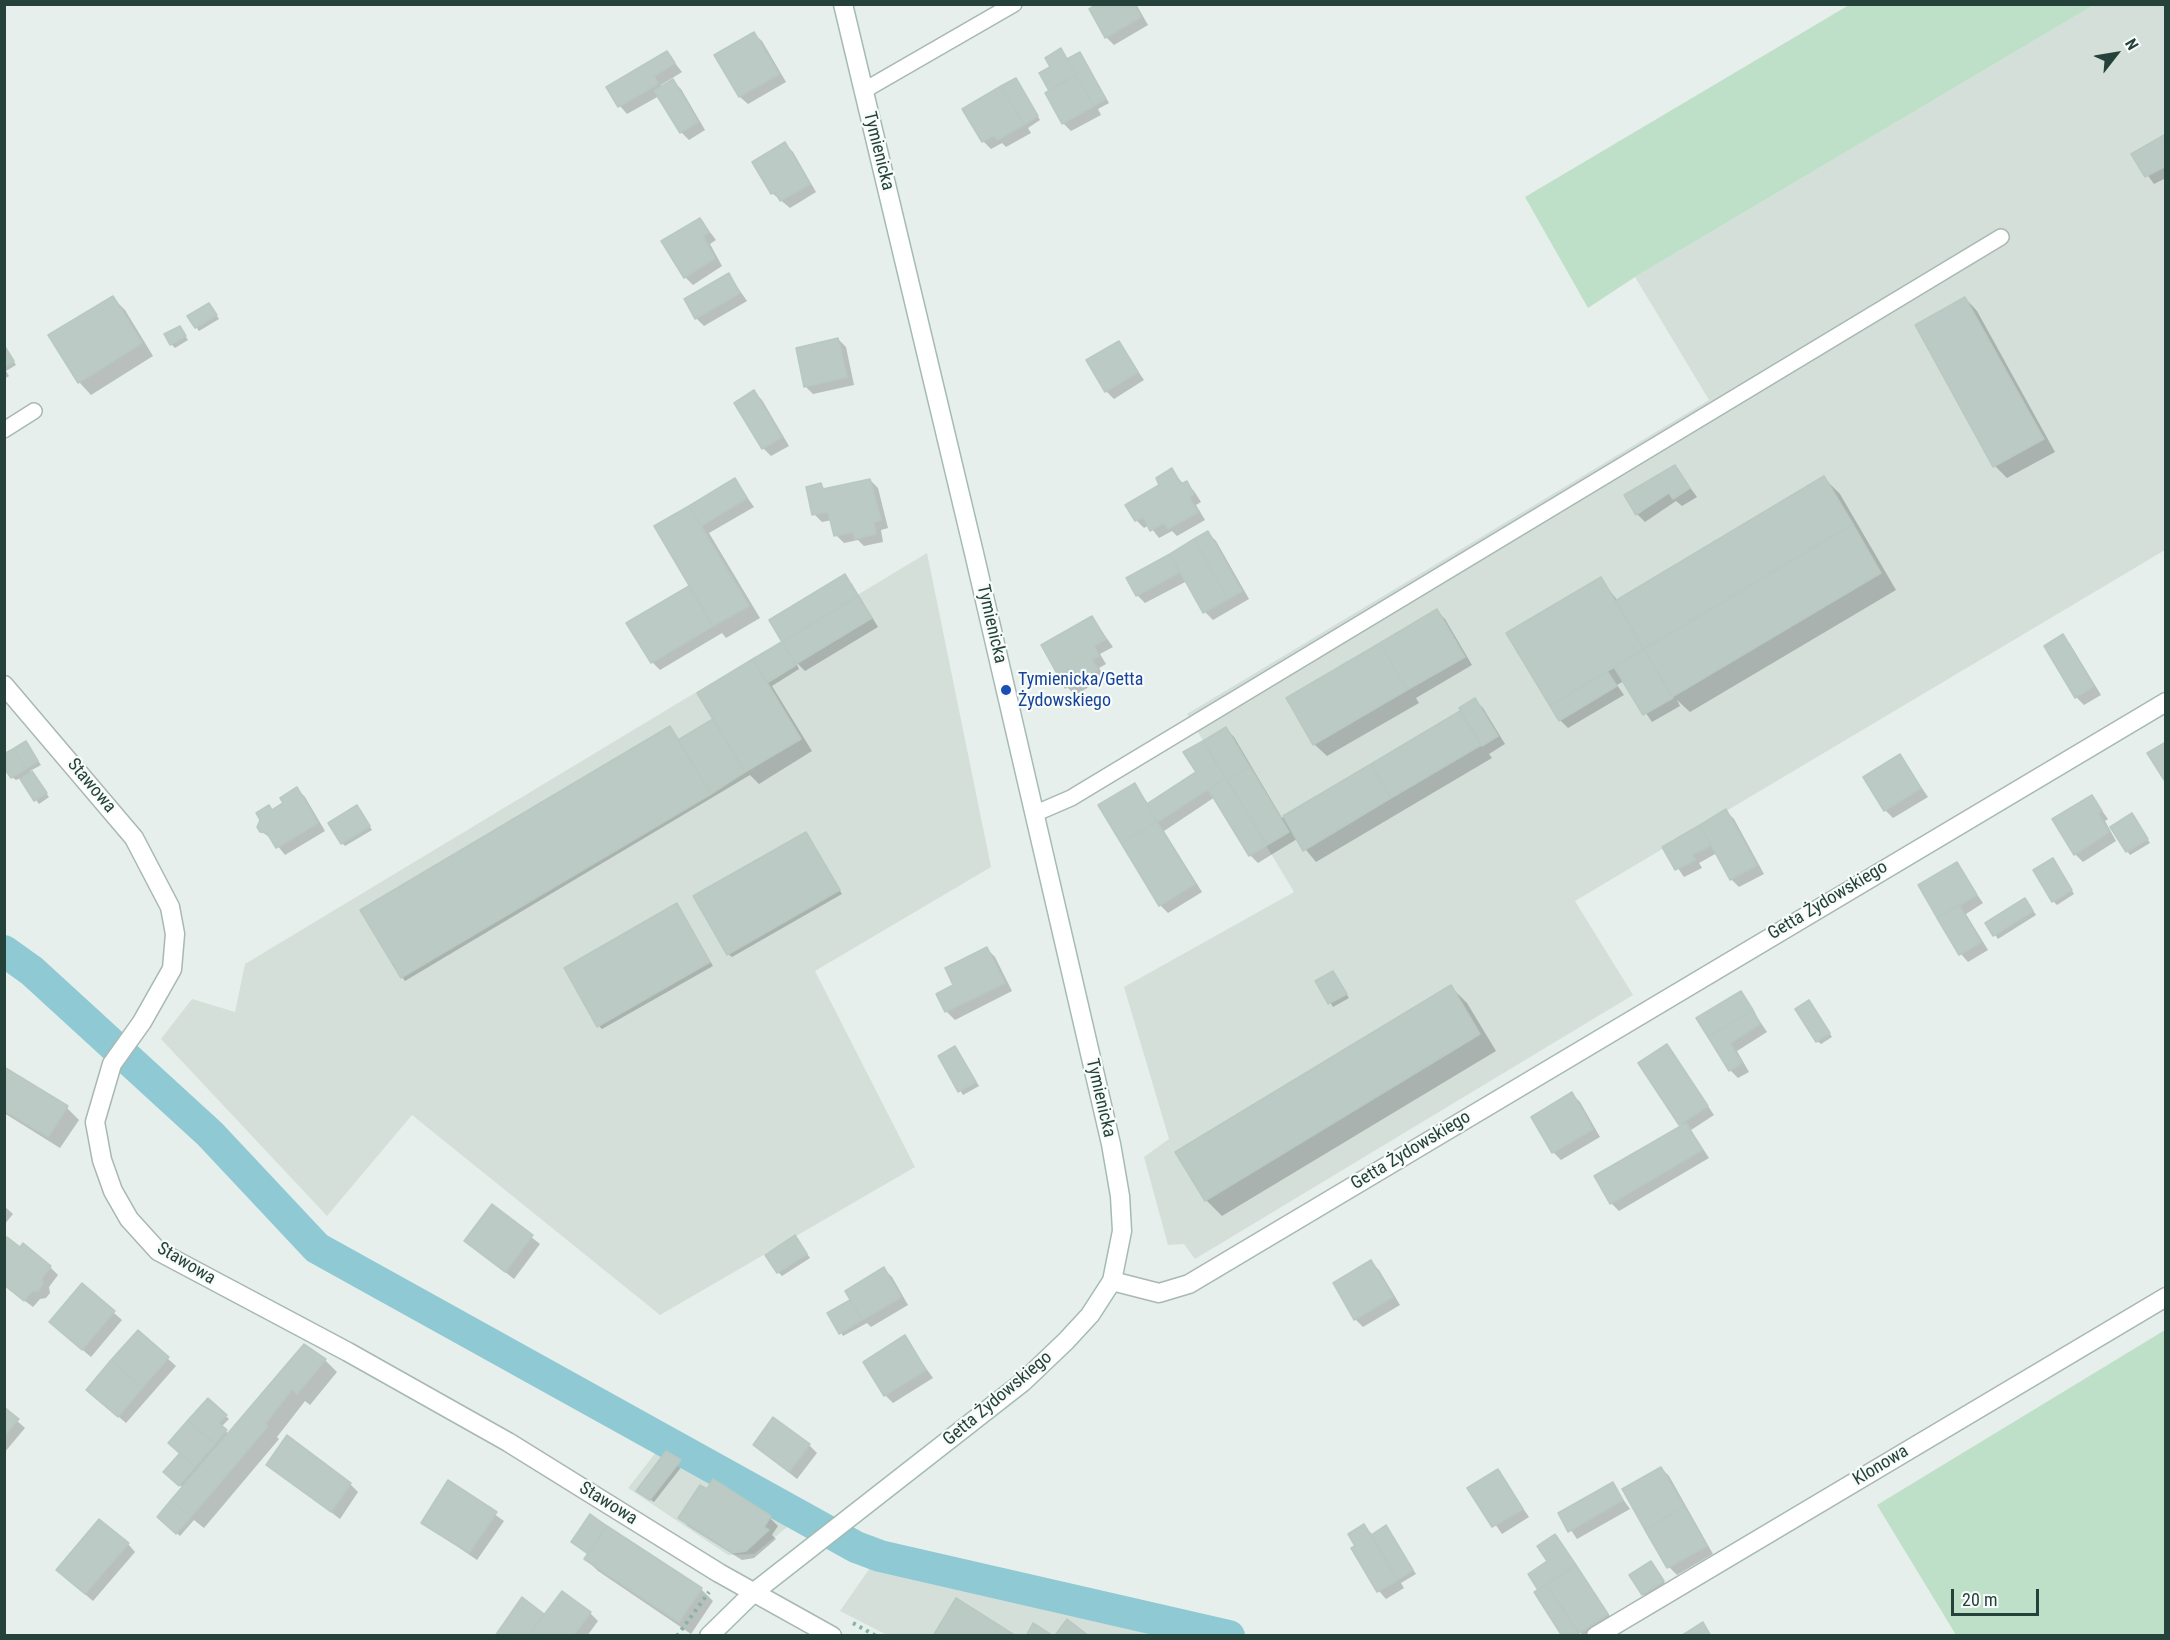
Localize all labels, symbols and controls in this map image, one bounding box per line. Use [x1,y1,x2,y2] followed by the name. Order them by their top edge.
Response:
[2086,24,2146,84] north arrow
[2121,35,2143,54] text: N
[858,109,898,193] street label: Tymienicka
[971,582,1011,666] street label: Tymienicka
[1018,669,1143,712] place label: Tymienicka/Getta Żydowskiego
[999,683,1013,697] marker: Tymienicka/Getta Żydowskiego
[62,754,120,818] street label: Stawowa
[1764,857,1892,945] street label: Getta Żydowskiego
[1080,1056,1120,1140] street label: Tymienicka
[1347,1107,1475,1195] street label: Getta Żydowskiego
[153,1238,219,1290] street label: Stawowa
[939,1347,1057,1451] street label: Getta Żydowskiego
[1849,1441,1913,1491] street label: Klonowa
[575,1478,641,1530] street label: Stawowa
[1954,1577,2042,1615] scale bar
[1962,1589,1997,1610] text: 20 m

